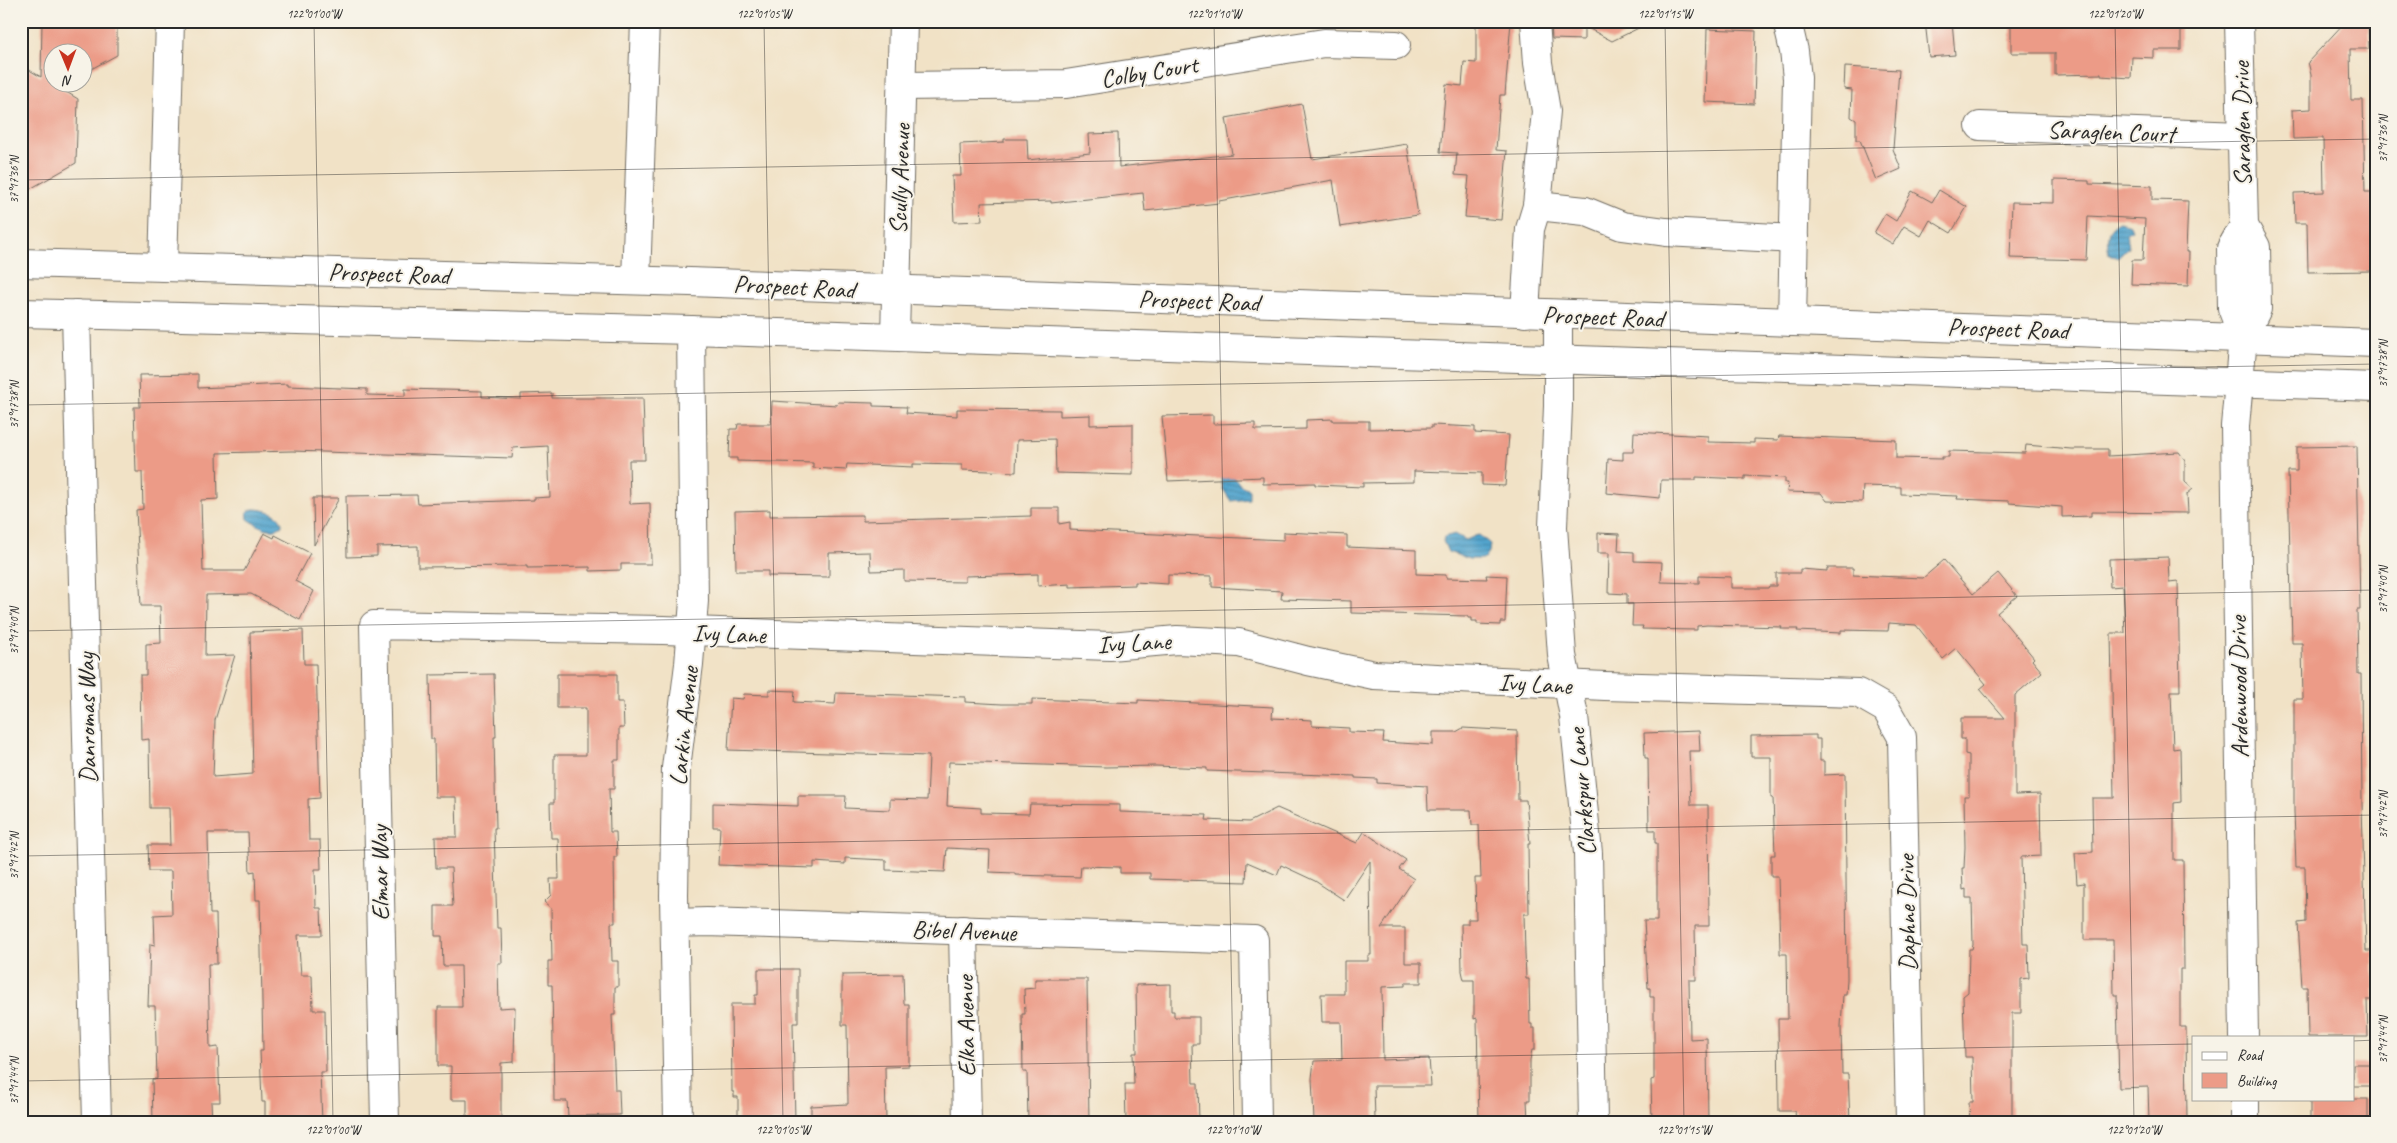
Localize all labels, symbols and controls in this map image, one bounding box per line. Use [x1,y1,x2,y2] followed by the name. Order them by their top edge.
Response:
[287,6,343,22] text: 122°01'00"W
[737,6,793,22] text: 122°01'05"W
[1187,6,1243,22] text: 122°01'10"W
[1638,6,1694,22] text: 122°01'15"W
[2088,6,2144,22] text: 122°01'20"W
[42,42,92,92] north arrow
[1098,48,1203,95] street label: Colby Court
[2225,59,2259,187] street label: Saraglen Drive
[61,72,73,89] text: N
[2047,114,2179,150] street label: Saraglen Court
[2375,114,2391,163] text: 37°17'36"N
[882,121,918,235] street label: Scully Avenue
[6,155,22,204] text: 37°17'36"N
[328,256,453,292] street label: Prospect Road
[732,268,859,306] street label: Prospect Road
[1138,283,1263,319] street label: Prospect Road
[1542,299,1667,335] street label: Prospect Road
[1947,311,2072,347] street label: Prospect Road
[2375,339,2391,388] text: 37°17'38"N
[6,380,22,429] text: 37°17'38"N
[2375,565,2391,614] text: 37°17'40"N
[6,606,22,655] text: 37°17'40"N
[2222,614,2256,758] street label: Ardenwood Drive
[692,617,768,651] street label: Ivy Lane
[1097,625,1173,661] street label: Ivy Lane
[70,651,104,784] street label: Danromas Way
[662,663,706,787] street label: Larkin Avenue
[1498,666,1574,702] street label: Ivy Lane
[1560,725,1604,857] street label: Clarkspur Lane
[2375,790,2391,839] text: 37°17'42"N
[363,823,397,921] street label: Elmar Way
[6,831,22,880] text: 37°17'42"N
[1890,853,1924,971] street label: Daphne Drive
[911,913,1019,949] street label: Bibel Avenue
[949,973,983,1077] street label: Elka Avenue
[2375,1015,2391,1064] text: 37°17'44"N
[2192,1036,2354,1100] legend
[2237,1046,2264,1065] text: Road
[6,1056,22,1105] text: 37°17'44"N
[2237,1072,2277,1091] text: Building
[306,1122,362,1138] text: 122°01'00"W
[756,1122,812,1138] text: 122°01'05"W
[1206,1122,1262,1138] text: 122°01'10"W
[1657,1122,1713,1138] text: 122°01'15"W
[2107,1122,2163,1138] text: 122°01'20"W

